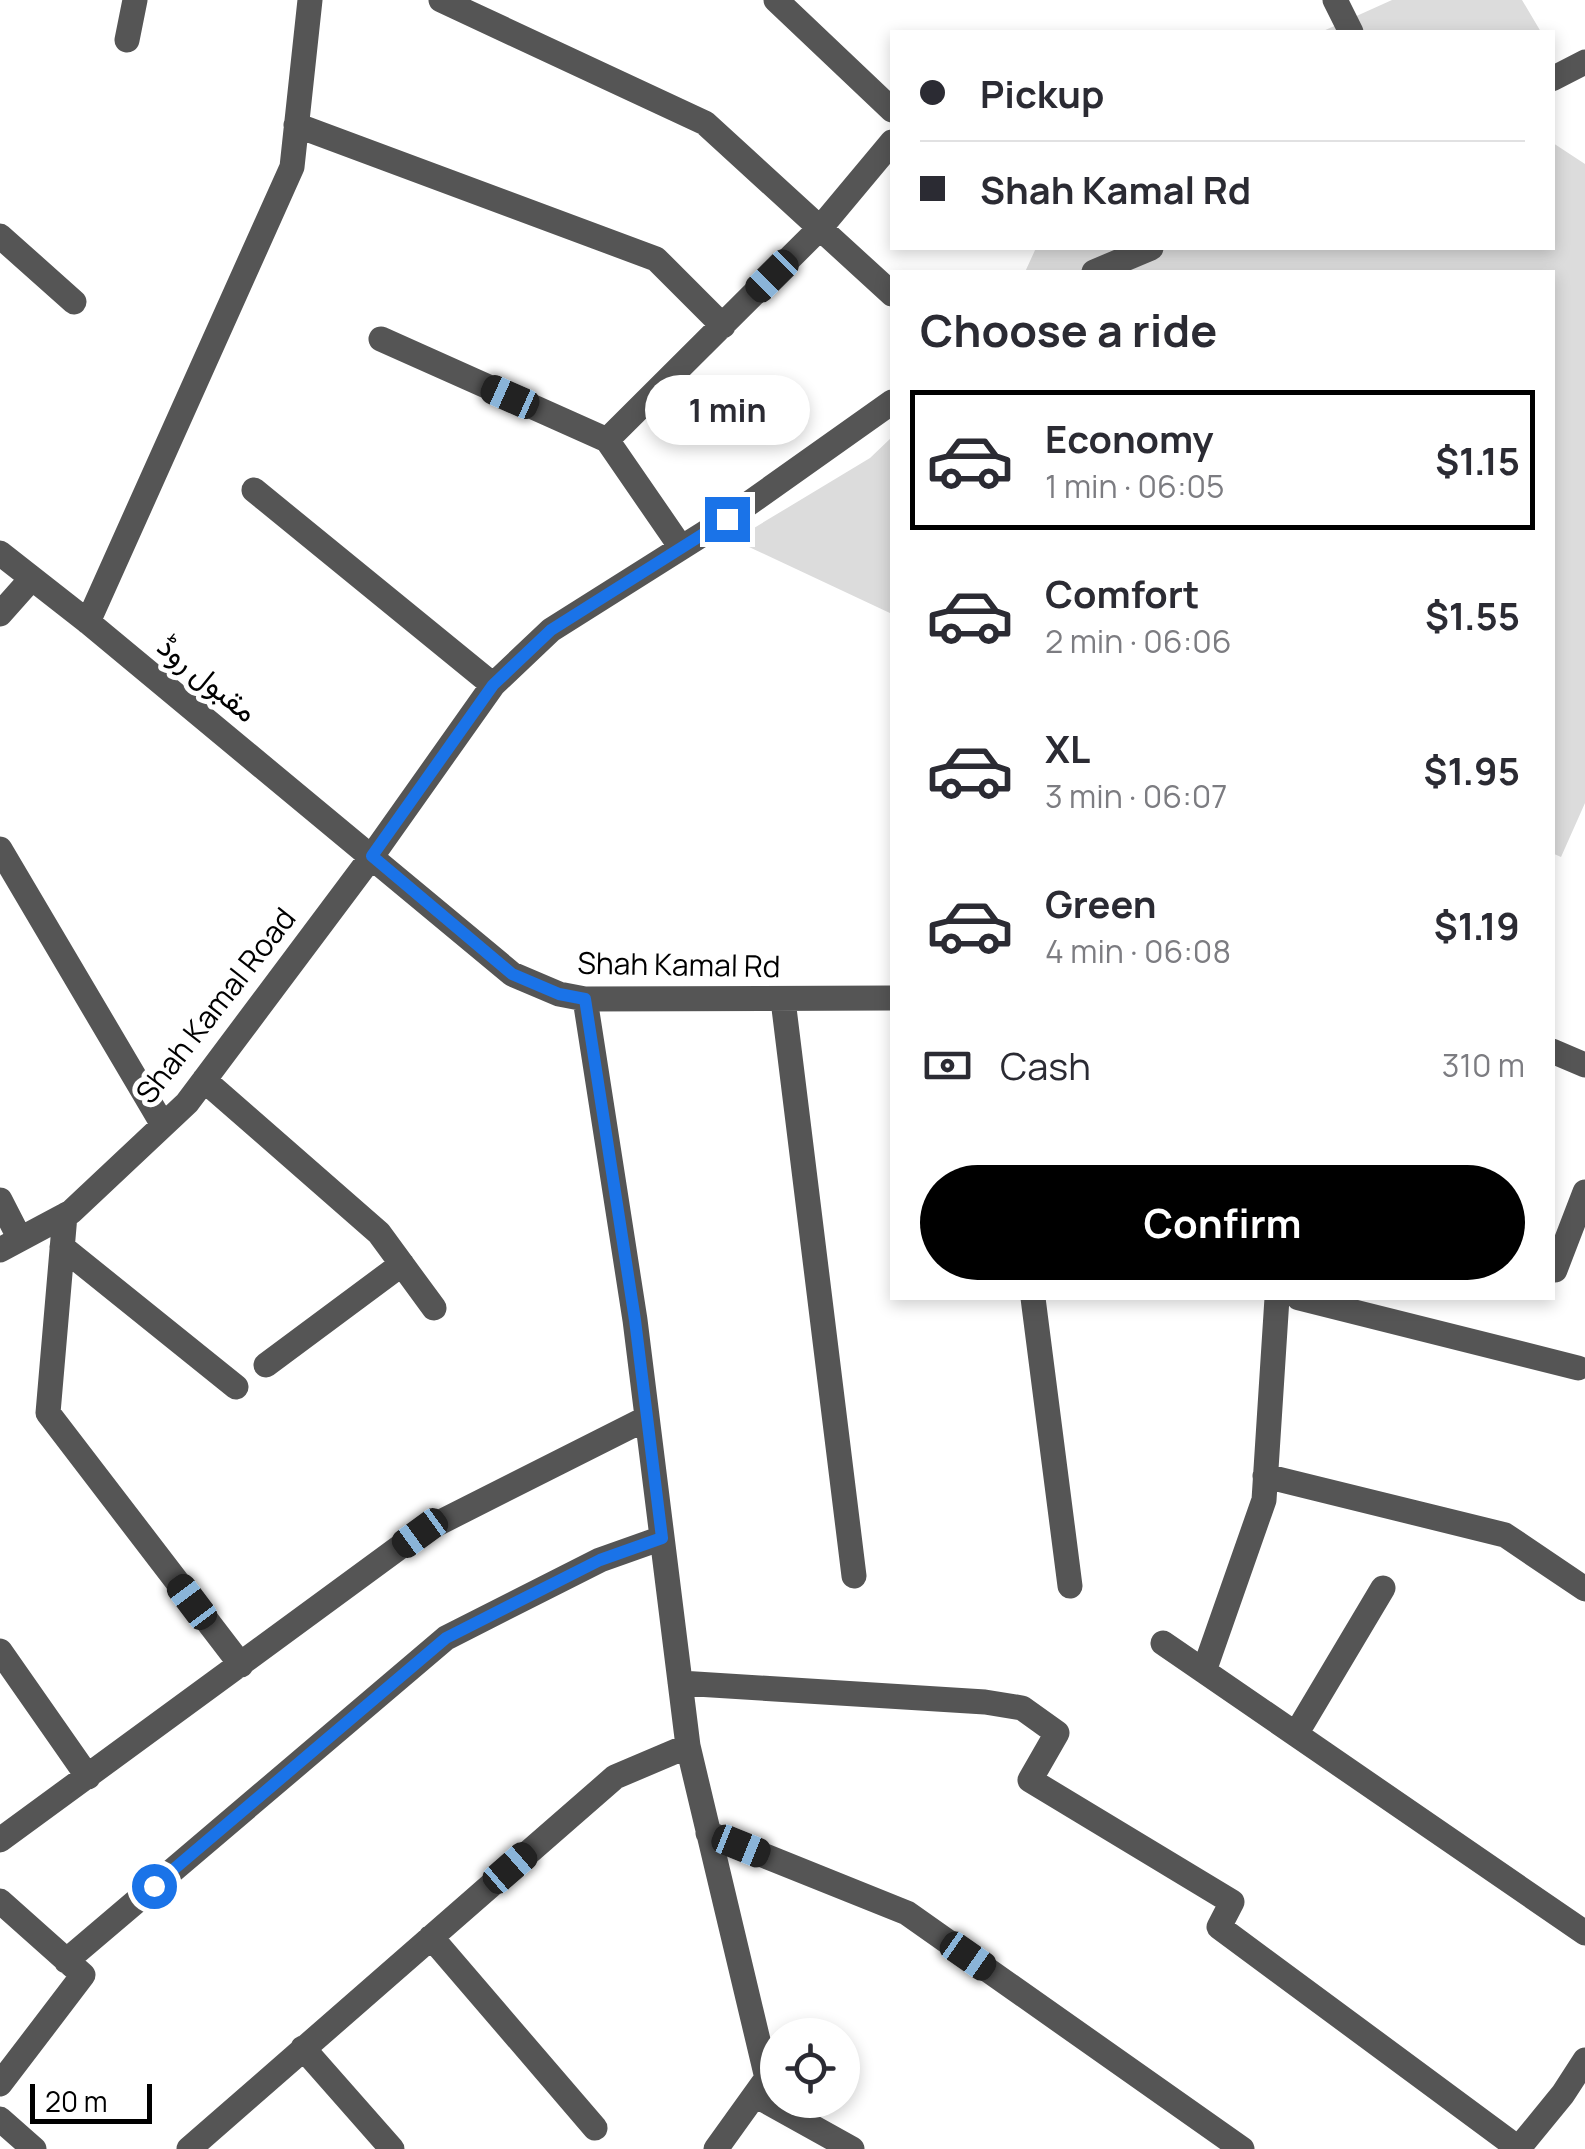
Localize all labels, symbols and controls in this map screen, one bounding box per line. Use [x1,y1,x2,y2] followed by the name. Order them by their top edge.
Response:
[980,67,1104,119] text: Pickup
[980,163,1251,215] text: Shah Kamal Rd
[740,244,804,308] car
[920,299,1217,361] text: Choose a ride
[476,371,544,423] car
[644,374,810,444] callout: 1 min
[688,388,767,432] text: 1 min
[1045,412,1214,464] text: Economy
[925,415,1015,505] icon: car
[1435,434,1520,486] text: $1.15
[1045,464,1225,508] text: 1 min · 06:05
[705,497,750,542] route end
[1045,567,1199,619] text: Comfort
[925,570,1015,660] icon: car
[1425,589,1520,641] text: $1.55
[1045,619,1232,663] text: 2 min · 06:06
[149,625,267,731] street label: مقبول روڈ
[1045,722,1090,774] text: XL
[925,725,1015,815] icon: car
[1424,744,1520,796] text: $1.95
[1045,774,1227,818] text: 3 min · 06:07
[1045,877,1157,929] text: Green
[925,880,1015,970] icon: car
[126,899,304,1111] street label: Shah Kamal Road
[1434,899,1520,951] text: $1.19
[1045,929,1231,973] text: 4 min · 06:08
[577,942,781,986] street label: Shah Kamal Rd
[920,1038,975,1093] icon: cash
[1000,1039,1091,1091] text: Cash
[1442,1043,1525,1087] text: 310 m
[920,1165,1525,1280] button: Confirm
[387,1503,453,1563] car
[162,1569,222,1635] car
[708,1821,774,1871] car
[478,1837,542,1899] car
[132,1864,177,1909] route start
[935,1927,1001,1985] car
[760,2018,860,2118] map controls
[760,2018,860,2118] button: locate
[30,2079,152,2124] scale bar
[45,2082,107,2120] text: 20 m

